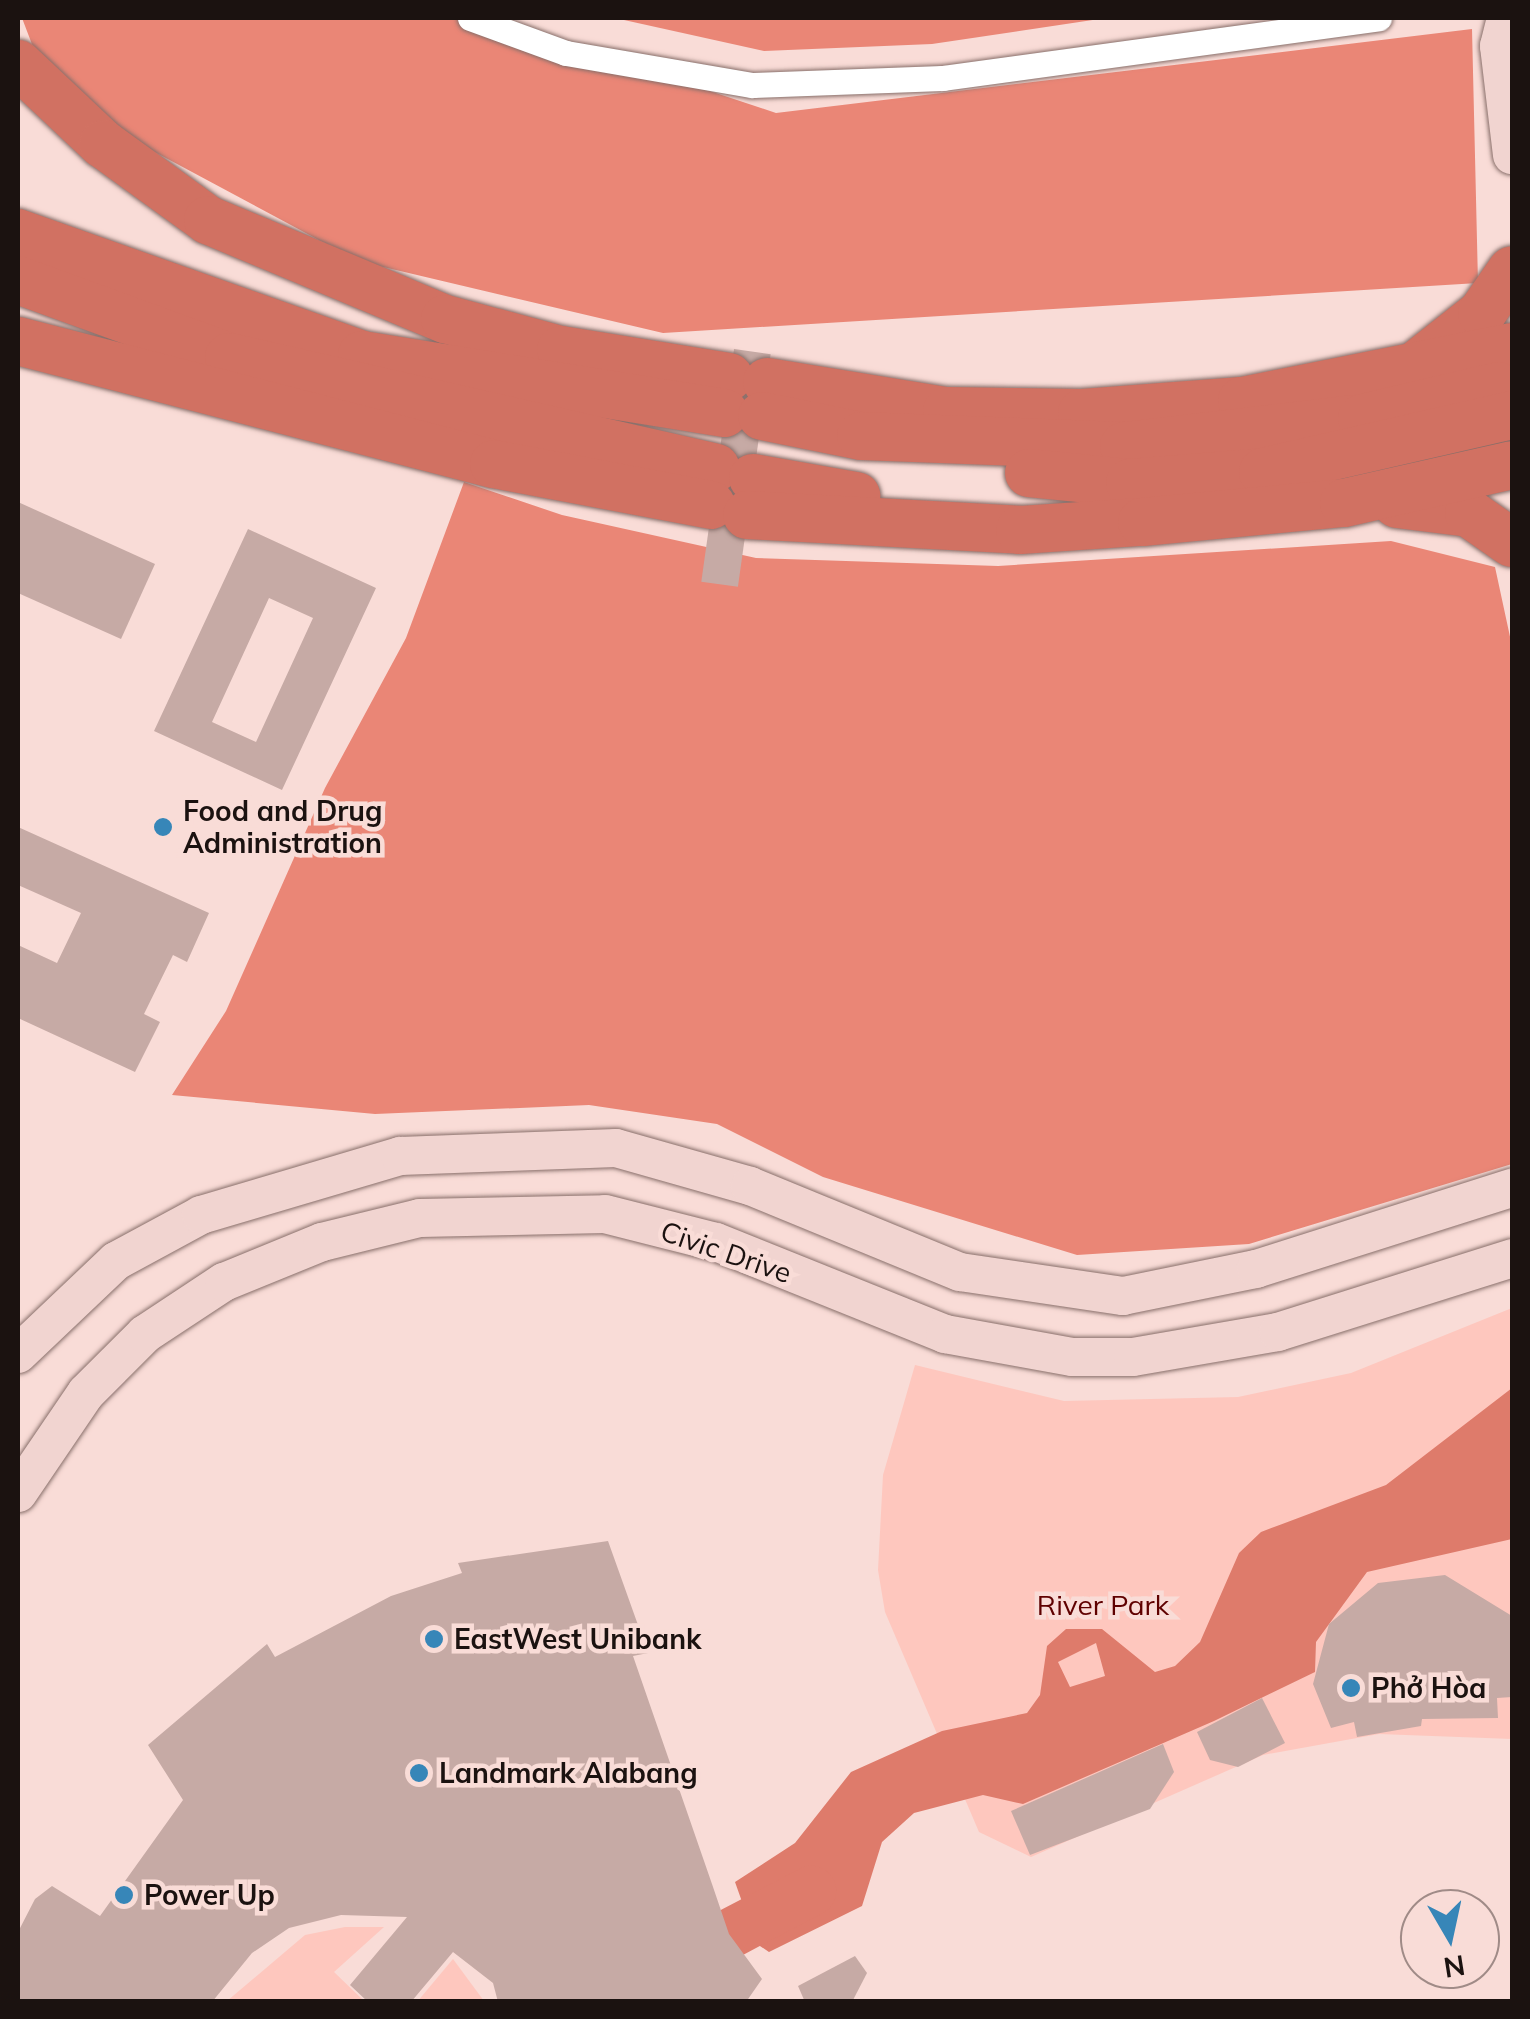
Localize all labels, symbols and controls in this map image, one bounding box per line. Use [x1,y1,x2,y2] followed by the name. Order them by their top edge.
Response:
[183,794,382,860] place label: Food and Drug Administration
[152,816,174,838] marker: Food and Drug Administration
[656,1214,796,1290] street label: Civic Drive
[1037,1588,1169,1622] park label: River Park
[454,1622,701,1656] place label: EastWest Unibank
[423,1628,445,1650] marker: EastWest Unibank
[1371,1671,1486,1705] place label: Phở Hòa
[1340,1677,1362,1699] marker: Phở Hòa
[439,1756,698,1790] place label: Landmark Alabang
[408,1762,430,1784] marker: Landmark Alabang
[144,1878,275,1912] place label: Power Up
[113,1884,135,1906] marker: Power Up
[1400,1889,1500,1989] north arrow
[1441,1948,1468,1986] text: N

